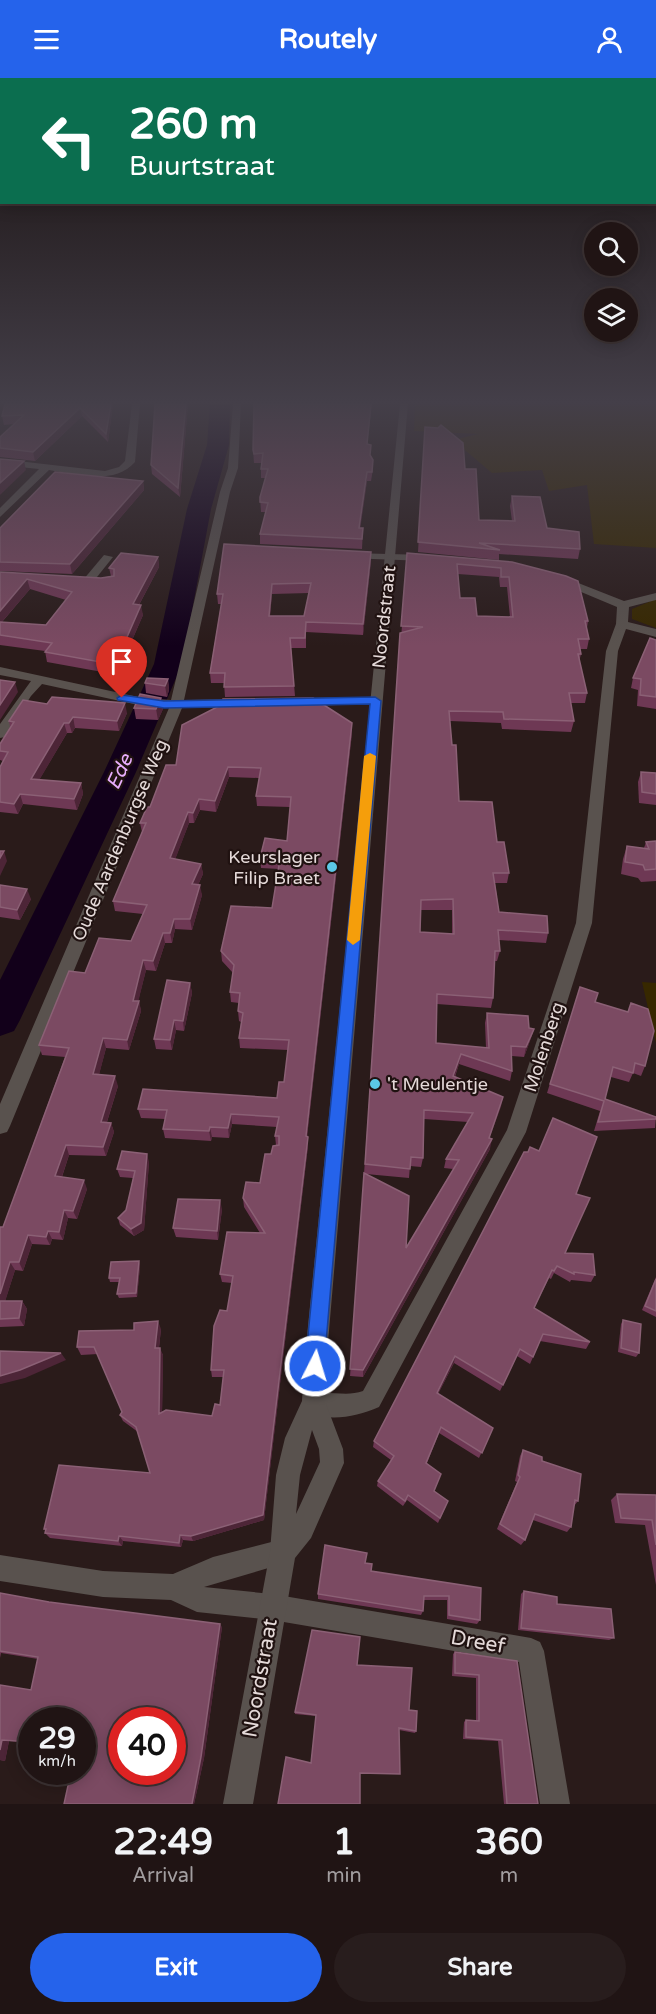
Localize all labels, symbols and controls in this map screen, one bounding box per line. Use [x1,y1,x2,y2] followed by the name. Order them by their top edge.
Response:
[30,23,63,56] icon: menu
[279,23,377,56] text: Routely
[593,23,626,56] icon: person
[129,99,258,150] text: 260 m
[30,102,108,180] icon: left
[129,150,275,183] text: Buurtstraat
[584,222,638,342] map controls
[584,222,638,276] button: search
[584,288,638,342] button: layers
[368,564,400,670] street label: Noordstraat
[96,636,147,698] pin
[105,645,138,678] icon: arrive
[67,736,173,944] street label: Oude Aardenburgse Weg
[101,749,139,794] water label: Ede
[228,846,320,889] place label: Keurslager Filip Braet
[325,860,339,874] marker: Keurslager Filip Braet
[519,999,569,1095] street label: Molenberg
[387,1073,488,1095] place label: 't Meulentje
[368,1077,382,1091] marker: 't Meulentje
[283,1334,347,1398] position arrow
[237,1616,283,1740] street label: Noordstraat
[449,1625,507,1659] street label: Dreef
[108,1707,186,1785] speed limit sign: 40
[38,1720,76,1757] text: 29
[38,1752,76,1770] text: km/h
[113,1821,213,1864] text: 22:49
[333,1821,355,1864] text: 1
[475,1821,543,1864] text: 360
[132,1864,194,1888] text: Arrival
[326,1864,362,1888] text: min
[500,1864,518,1888] text: m
[30,1933,322,2002] button: Exit
[334,1933,626,2002] button: Share

